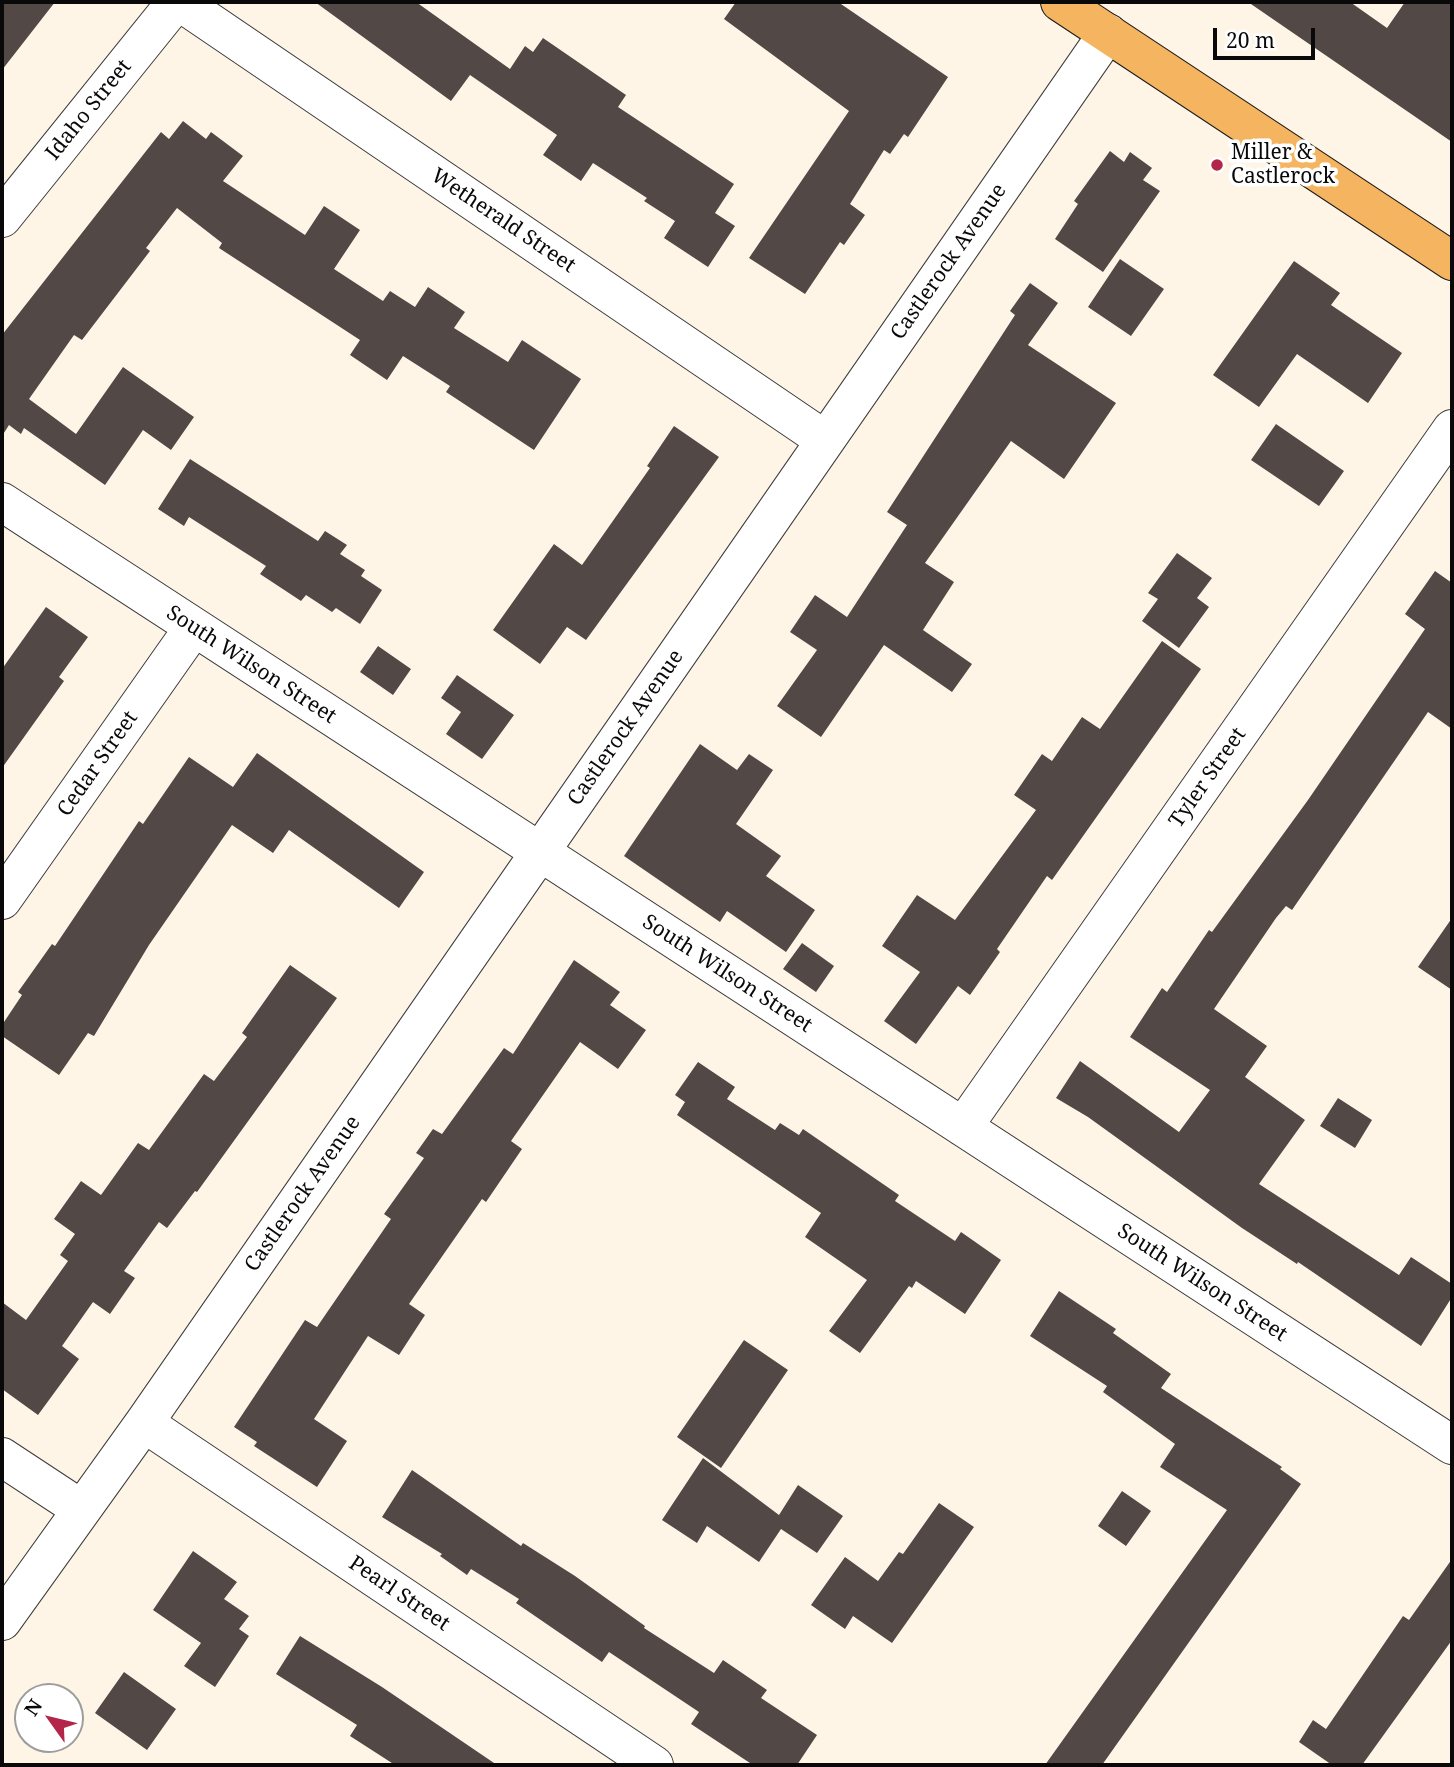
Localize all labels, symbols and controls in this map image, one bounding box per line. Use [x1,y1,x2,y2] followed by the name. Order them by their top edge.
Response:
[1216,14,1318,58] scale bar
[1226,26,1275,54] text: 20 m
[41,55,137,165] street label: Idaho Street
[1231,140,1335,190] place label: Miller & Castlerock
[1209,157,1225,173] marker: Miller & Castlerock
[426,163,580,279] street label: Wetherald Street
[886,179,1012,345] street label: Castlerock Avenue
[161,601,341,729] street label: South Wilson Street
[563,645,689,811] street label: Castlerock Avenue
[52,706,144,822] street label: Cedar Street
[1164,723,1252,833] street label: Tyler Street
[637,910,817,1038] street label: South Wilson Street
[240,1111,366,1277] street label: Castlerock Avenue
[1112,1219,1292,1347] street label: South Wilson Street
[344,1551,454,1637] street label: Pearl Street
[14,1683,84,1753] north arrow
[18,1694,48,1721] text: N

